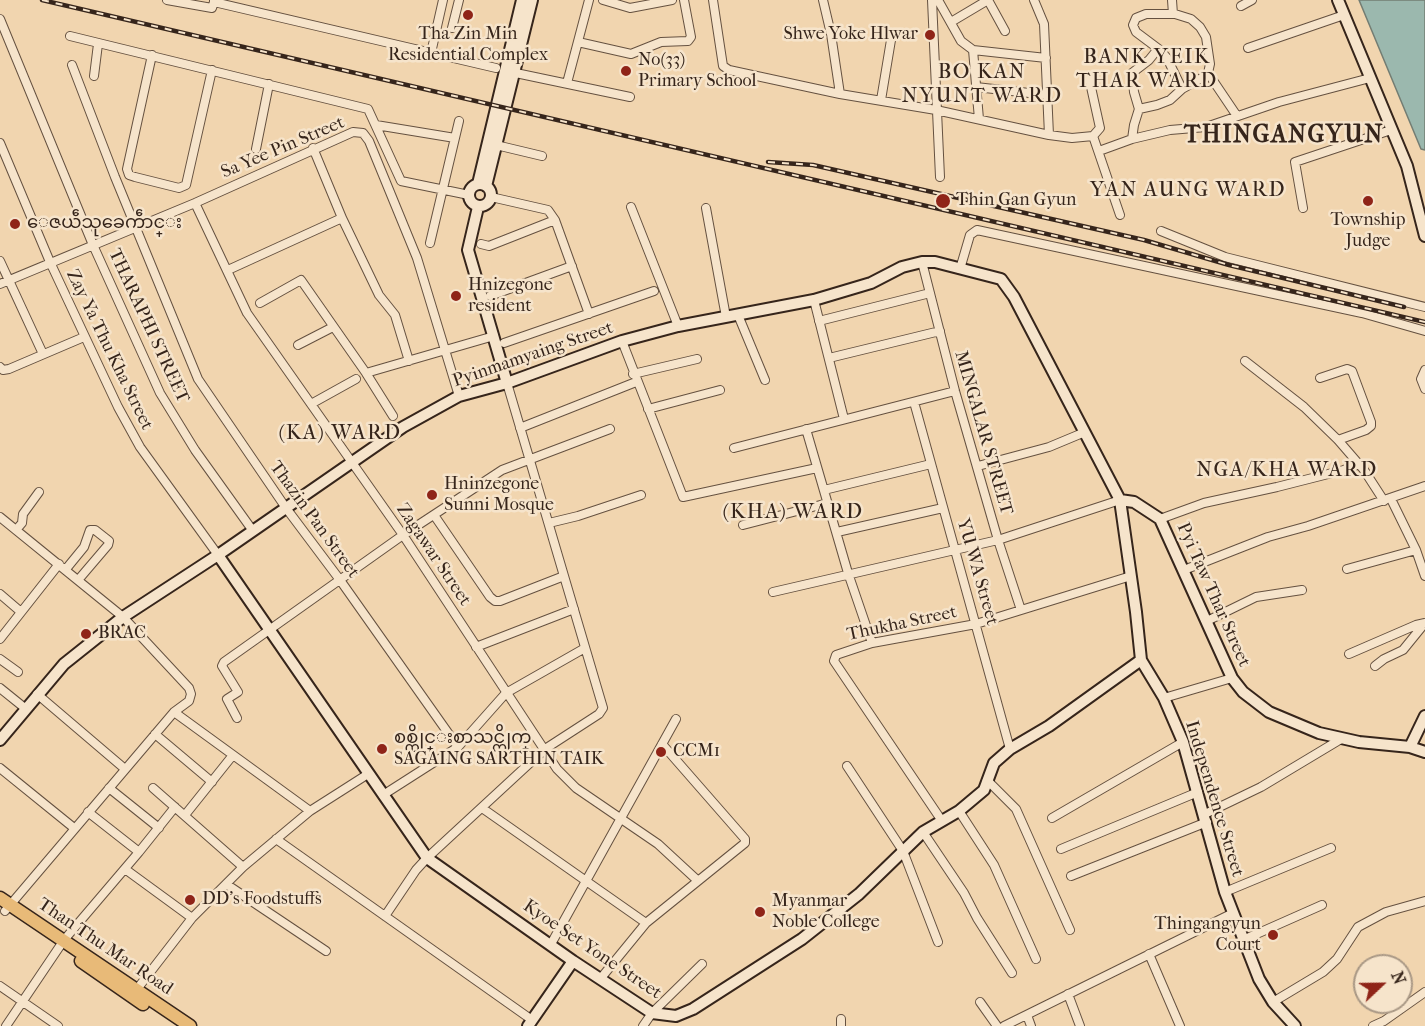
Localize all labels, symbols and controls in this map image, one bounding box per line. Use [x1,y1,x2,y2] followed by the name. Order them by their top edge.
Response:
[461,8,475,22] marker: Tha Zin Min Residential Complex
[388,24,548,66] place label: Tha Zin Min Residential Complex
[784,24,918,46] place label: Shwe Yoke Hlwar
[923,28,937,42] marker: Shwe Yoke Hlwar
[1076,45,1218,95] district label: BANK YEIK THAR WARD
[638,50,756,92] place label: No(33) Primary School
[902,60,1062,110] district label: BO KAN NYUNT WARD
[619,64,633,78] marker: No(33) Primary School
[218,112,348,184] street label: Sa Yee Pin Street
[1184,122,1384,150] district label: THINGANGYUN
[1090,178,1286,204] district label: YAN AUNG WARD
[956,190,1076,212] place label: Thin Gan Gyun
[934,192,952,210] marker: Thin Gan Gyun
[1361,194,1375,208] marker: Township Judge
[1331,210,1405,252] place label: Township Judge
[27,213,182,235] place label: ေဇယဵသုခေကဵာင္း
[8,217,22,231] marker: ေဇယဵသုခေကဵာင္း
[103,246,193,406] street label: THARAPHI STREET
[61,266,157,434] street label: Zay Ya Thu Kha Street
[468,275,553,318] place label: Hnizegone resident
[449,289,463,303] marker: Hnizegone resident
[450,317,616,393] street label: Pyinmamyaing Street
[949,348,1017,518] street label: MINGALAR STREET
[279,421,401,447] district label: (KA) WARD
[264,457,364,583] street label: Thazin Pan Street
[1196,458,1378,484] district label: NGA/KHA WARD
[444,474,554,516] place label: Hninzegone Sunni Mosque
[425,488,439,502] marker: Hninzegone Sunni Mosque
[391,500,475,610] street label: Zagawar Street
[722,500,864,526] district label: (KHA) WARD
[951,516,1003,628] street label: YU WA Street
[1172,520,1254,670] street label: Pyi Taw Thar Street
[845,602,959,646] street label: Thukha Street
[98,623,146,645] place label: BRAC
[79,627,93,641] marker: BRAC
[1180,718,1248,880] street label: Independence Street
[394,728,604,771] place label: စစ္ကိုင္းစာသင္တိုက္ SAGAING SARTHIN TAIK
[673,741,720,763] place label: CCM1
[375,742,389,756] marker: စစ္ကိုင္းစာသင္တိုက္ SAGAING SARTHIN TAIK
[654,745,668,759] marker: CCM1
[202,889,322,911] place label: DD's Foodstuffs
[772,891,880,934] place label: Myanmar Noble College
[183,893,197,907] marker: DD's Foodstuffs
[33,894,177,1000] street label: Than Thu Mar Road
[519,896,665,1004] street label: Kyoe Set Yone Street
[753,905,767,919] marker: Myanmar Noble College
[1154,914,1261,956] place label: Thingangyun Court
[1266,928,1280,942] marker: Thingangyun Court
[1353,954,1413,1014] north arrow
[1387,969,1409,987] text: N

